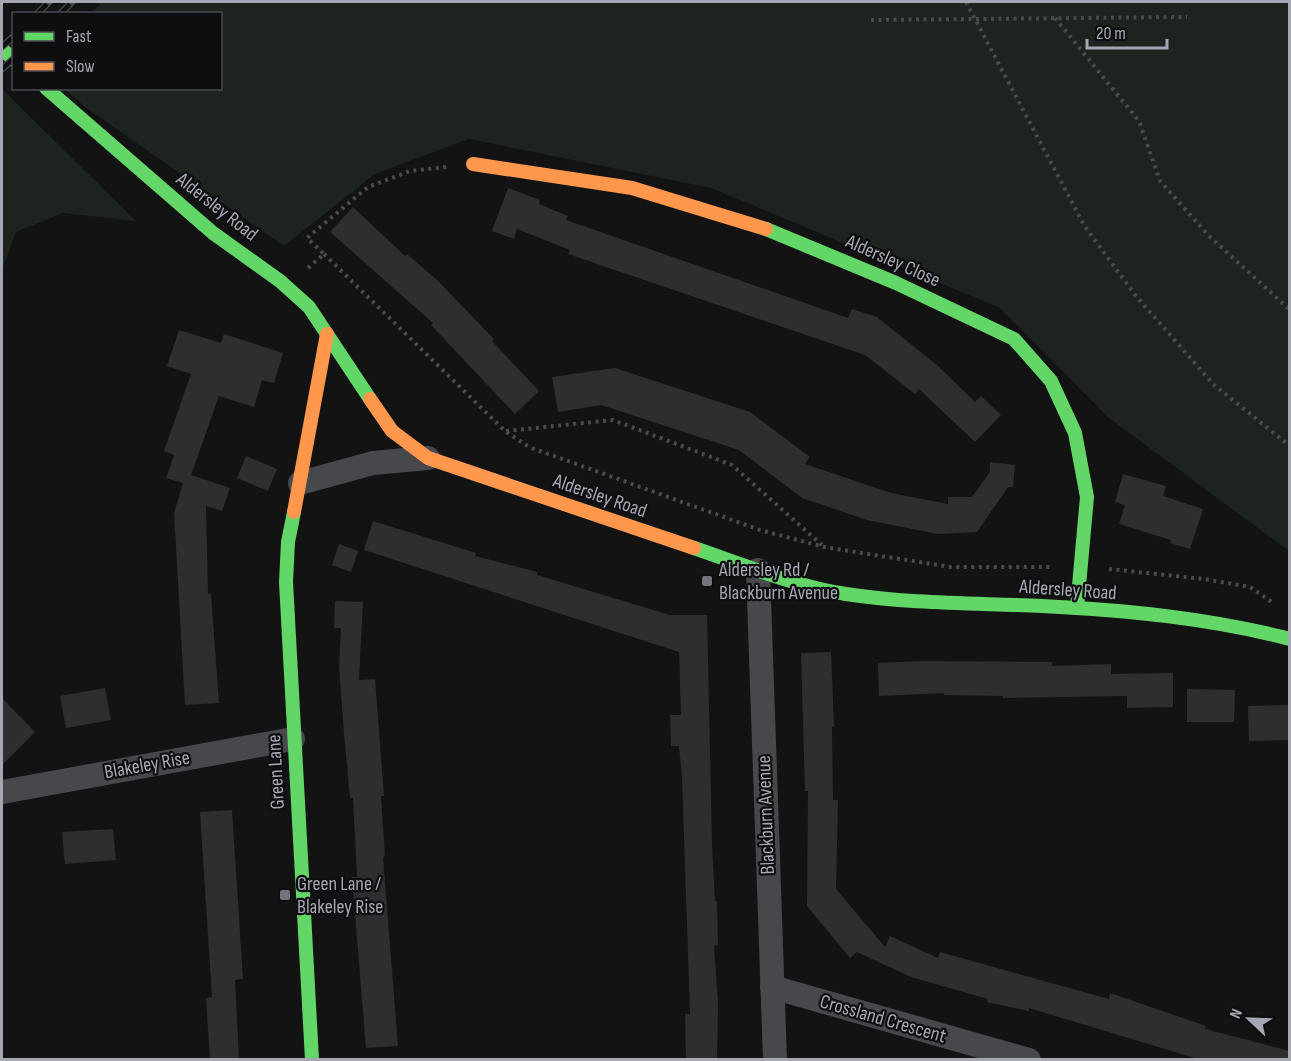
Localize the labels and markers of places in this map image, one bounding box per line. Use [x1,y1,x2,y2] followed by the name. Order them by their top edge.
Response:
[718,558,838,605] place label: Aldersley Rd / Blackburn Avenue
[700,574,714,588] marker: Aldersley Rd / Blackburn Avenue
[297,872,383,919] place label: Green Lane / Blakeley Rise
[278,888,292,902] marker: Green Lane / Blakeley Rise

